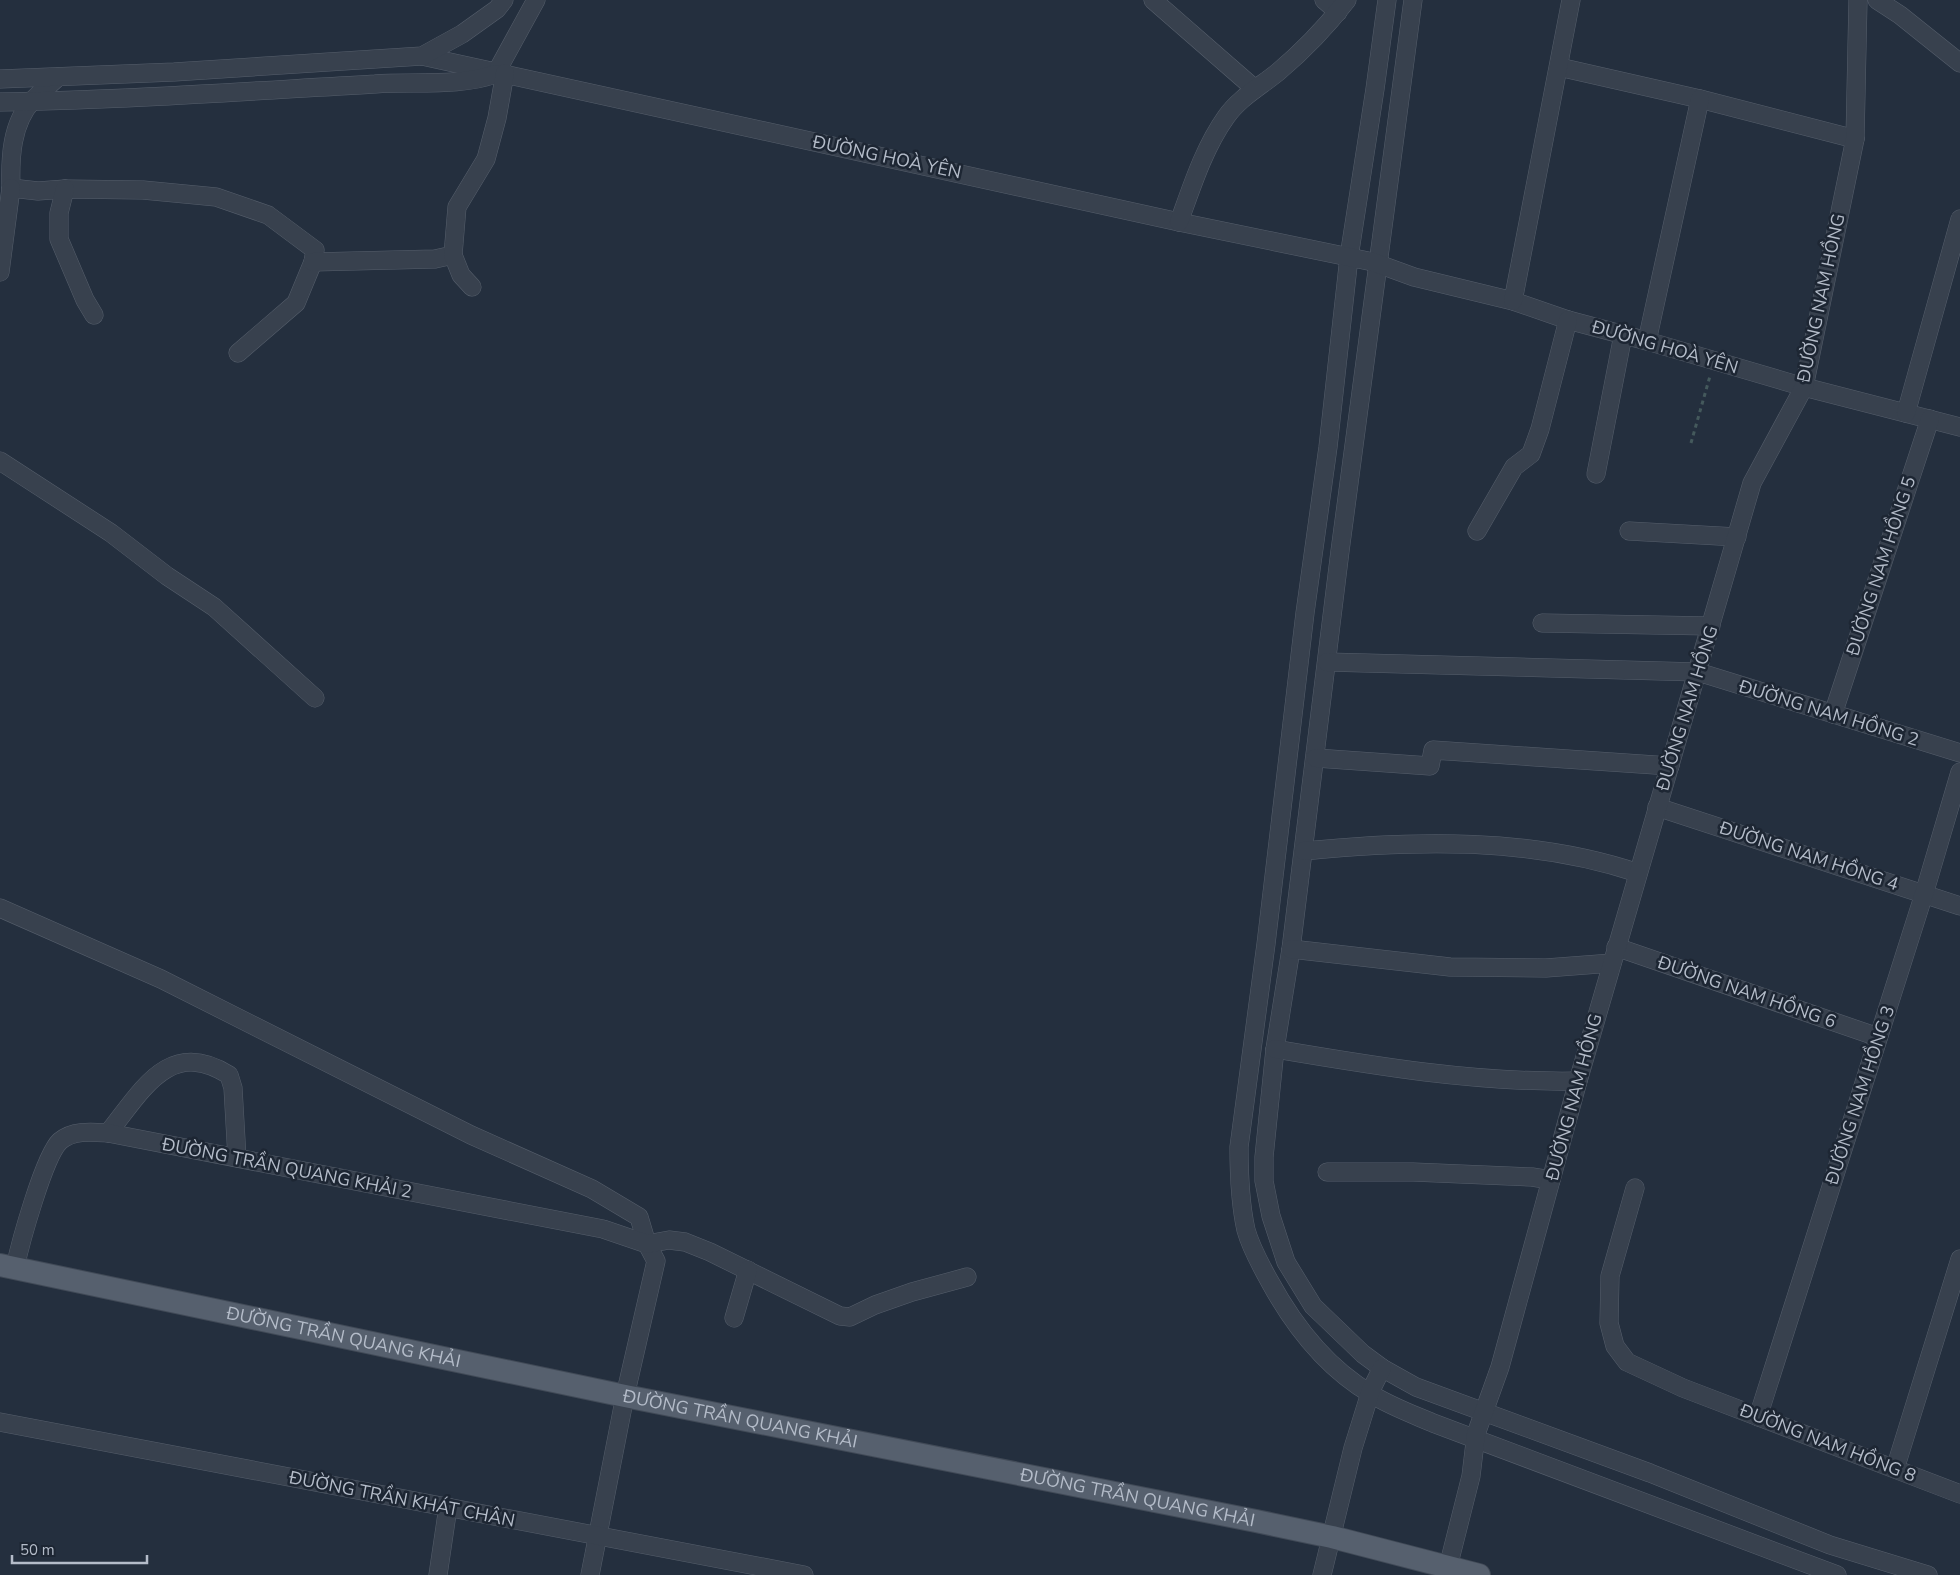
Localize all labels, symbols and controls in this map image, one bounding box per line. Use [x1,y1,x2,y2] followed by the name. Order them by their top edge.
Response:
[810,129,963,184] street label: ĐƯỜNG HOÀ YÊN
[1790,211,1851,385] street label: ĐƯỜNG NAM HỒNG
[1588,314,1741,379] street label: ĐƯỜNG HOÀ YÊN
[1839,473,1921,660] street label: ĐƯỜNG NAM HỒNG 5
[1649,622,1724,795] street label: ĐƯỜNG NAM HỒNG
[1735,673,1922,752] street label: ĐƯỜNG NAM HỒNG 2
[1715,814,1902,896] street label: ĐƯỜNG NAM HỒNG 4
[1654,949,1840,1034] street label: ĐƯỜNG NAM HỒNG 6
[1818,1002,1900,1189] street label: ĐƯỜNG NAM HỒNG 3
[1539,1011,1608,1184] street label: ĐƯỜNG NAM HỒNG
[159,1131,414,1204] street label: ĐƯỜNG TRẦN QUANG KHẢI 2
[223,1301,463,1373] street label: ĐƯỜNG TRẦN QUANG KHẢI
[620,1384,860,1454] street label: ĐƯỜNG TRẦN QUANG KHẢI
[1735,1397,1920,1488] street label: ĐƯỜNG NAM HỒNG 8
[1017,1462,1257,1532] street label: ĐƯỜNG TRẦN QUANG KHẢI
[286,1464,517,1533] street label: ĐƯỜNG TRẦN KHÁT CHÂN
[12,1532,148,1564] scale bar
[20,1540,55,1560] text: 50 m

